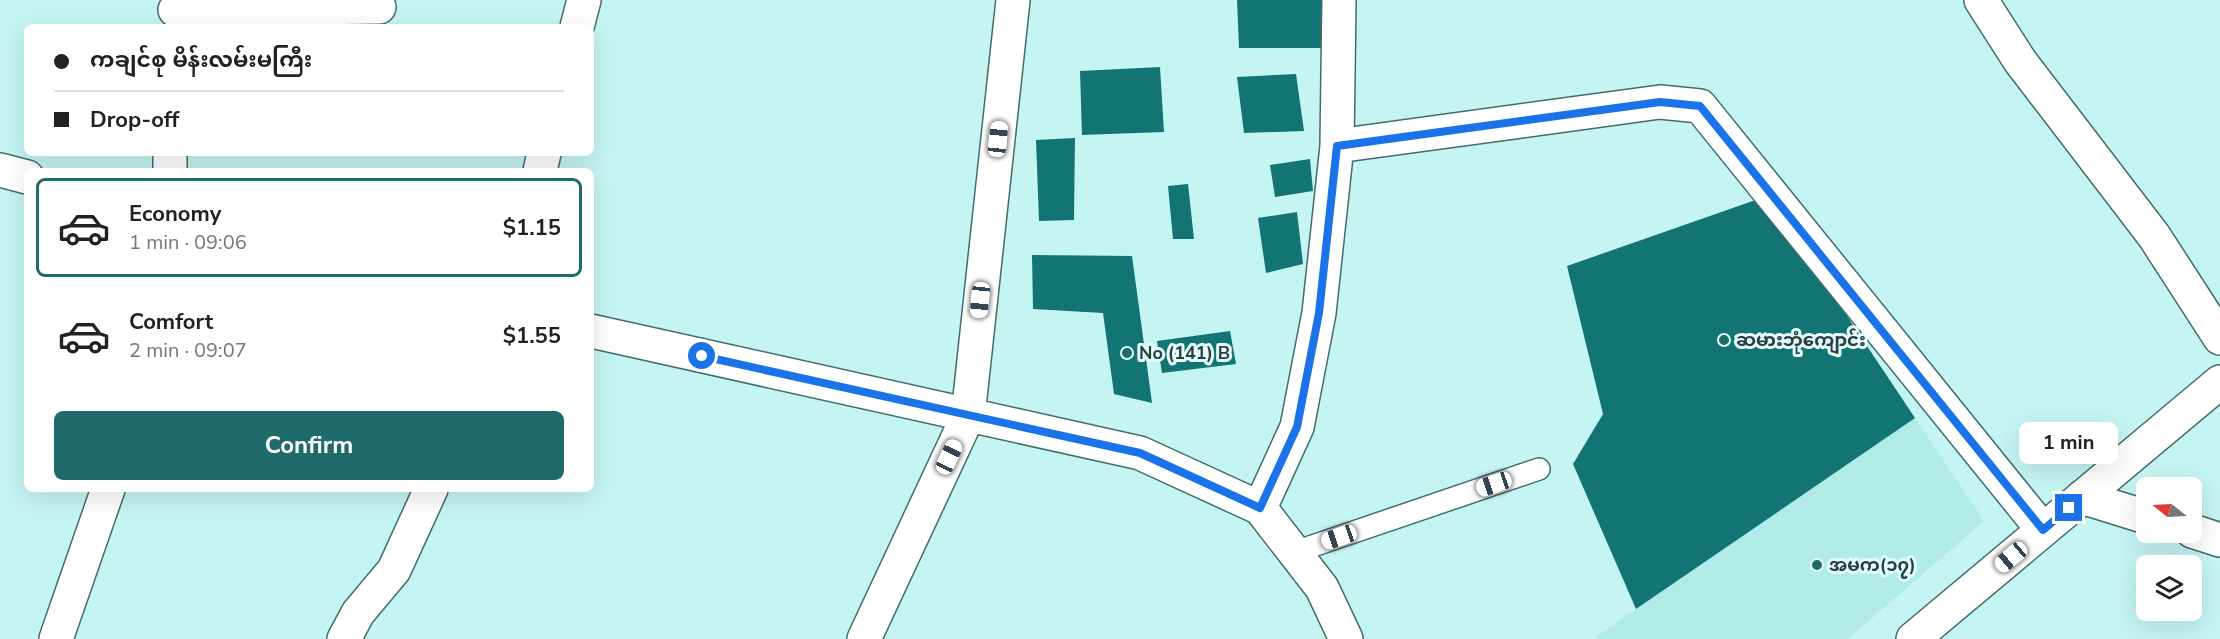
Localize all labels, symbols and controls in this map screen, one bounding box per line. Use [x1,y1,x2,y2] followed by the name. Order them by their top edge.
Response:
[90,45,312,75] text: ကချင်စု မိန်းလမ်းမကြီး
[90,105,179,135] text: Drop-off
[987,120,1009,158] car
[129,199,221,229] text: Economy
[57,201,111,255] icon: car
[503,213,561,243] text: $1.15
[129,229,247,256] text: 1 min · 09:06
[969,281,991,319] car
[129,307,213,337] text: Comfort
[57,309,111,363] icon: car
[503,321,561,351] text: $1.55
[1736,328,1866,355] place label: ဆမားဘုံကျောင်း
[1717,333,1731,347] marker: ဆမားဘုံကျောင်း
[129,337,247,364] text: 2 min · 09:07
[1139,341,1230,365] place label: No (141) B
[688,342,715,369] route start
[1120,346,1134,360] marker: No (141) B
[54,411,564,480] button: Confirm
[2020,421,2118,463] callout: 1 min
[2043,429,2094,456] text: 1 min
[933,437,965,477] car
[1474,470,1514,498] car
[2136,477,2202,543] north arrow
[2136,477,2202,621] map controls
[2055,494,2082,521] route end
[1319,523,1359,551] car
[1991,539,2031,575] car
[1829,553,1916,579] place label: အမက(၁၇)
[2136,555,2202,621] button: layers
[1810,558,1824,572] marker: အမက(၁၇)

